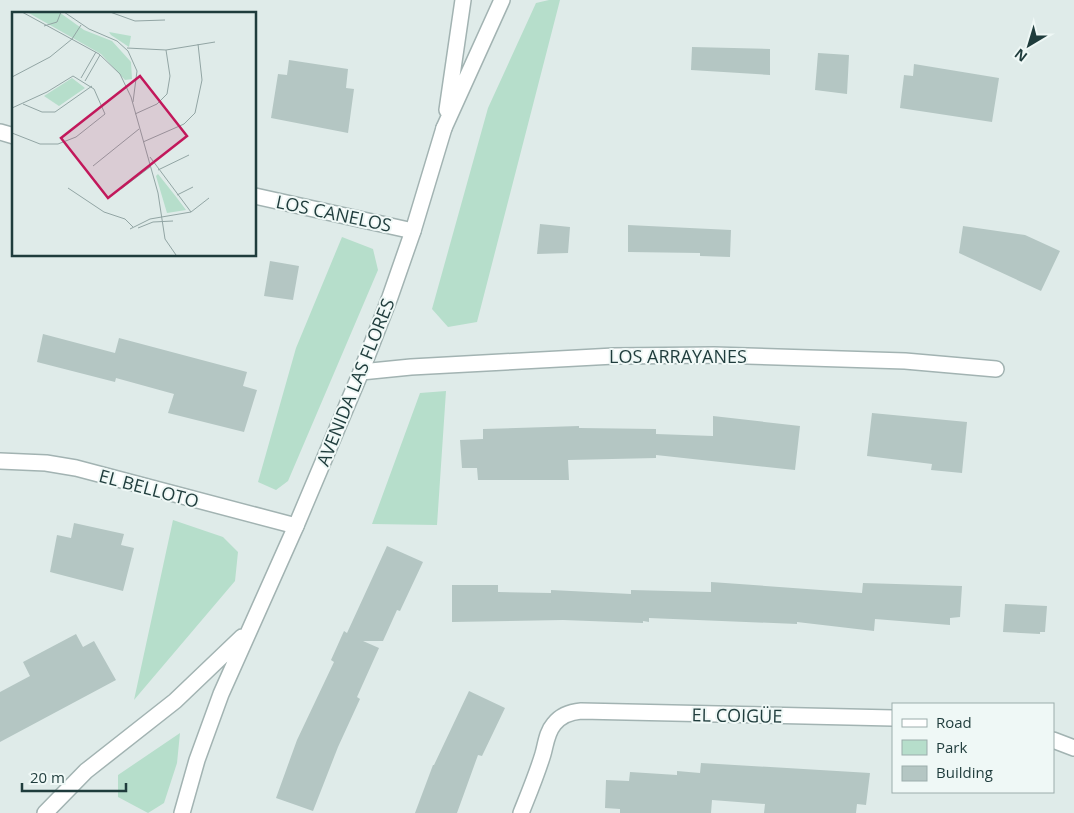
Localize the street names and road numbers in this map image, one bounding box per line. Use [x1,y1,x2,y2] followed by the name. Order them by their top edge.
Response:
[274,189,394,237] street label: LOS CANELOS
[310,294,400,469] street label: AVENIDA LAS FLORES
[609,344,747,368] street label: LOS ARRAYANES
[96,463,202,513] street label: EL BELLOTO
[691,702,783,728] street label: EL COIGÜE

